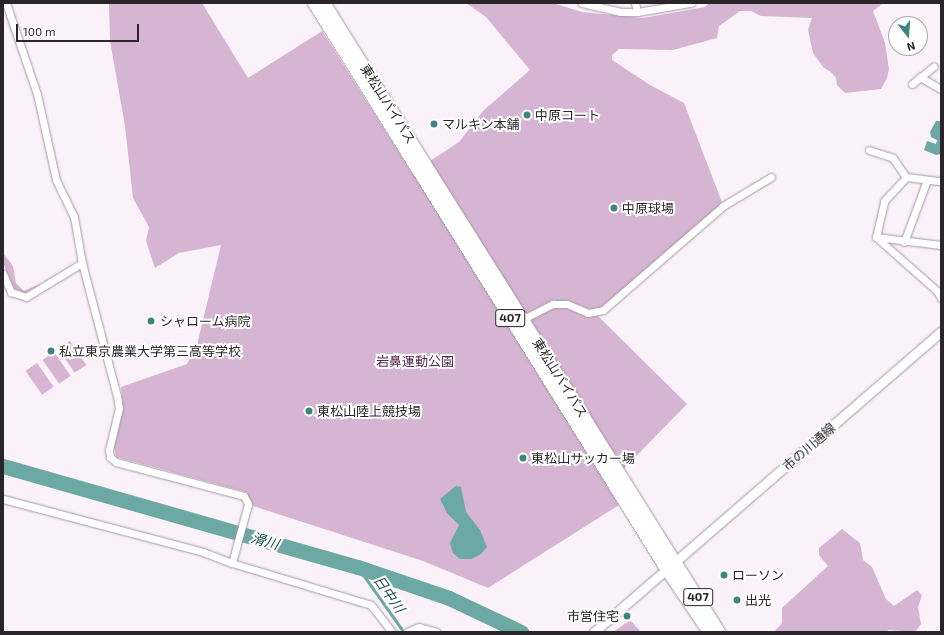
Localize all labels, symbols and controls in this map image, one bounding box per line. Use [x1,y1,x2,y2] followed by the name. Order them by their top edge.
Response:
[18,16,141,42] scale bar
[888,16,928,56] north arrow
[23,24,55,38] text: 100 m
[906,40,917,54] text: N
[357,61,419,147] street label: 東松山バイパス
[535,107,600,123] place label: 中原コート
[522,110,532,120] marker: 中原コート
[442,116,520,132] place label: マルキン本舗
[429,119,439,129] marker: マルキン本舗
[622,200,674,216] place label: 中原球場
[609,203,619,213] marker: 中原球場
[495,308,525,328] road number: 407
[160,313,251,329] place label: シャローム病院
[145,315,157,327] marker: シャローム病院
[529,335,591,421] street label: 東松山バイパス
[59,343,241,359] place label: 私立東京農業大学第三高等学校
[46,346,56,356] marker: 私立東京農業大学第三高等学校
[376,353,454,369] park label: 岩鼻運動公園
[317,403,421,419] place label: 東松山陸上競技場
[304,406,314,416] marker: 東松山陸上競技場
[779,420,839,474] street label: 市の川通線
[531,450,635,466] place label: 東松山サッカー場
[518,453,528,463] marker: 東松山サッカー場
[249,529,281,553] water label: 滑川
[732,567,784,583] place label: ローソン
[719,570,729,580] marker: ローソン
[370,572,408,616] water label: 日中川
[683,587,713,607] road number: 407
[745,592,771,608] place label: 出光
[732,595,742,605] marker: 出光
[567,608,619,624] place label: 市営住宅
[622,611,632,621] marker: 市営住宅

